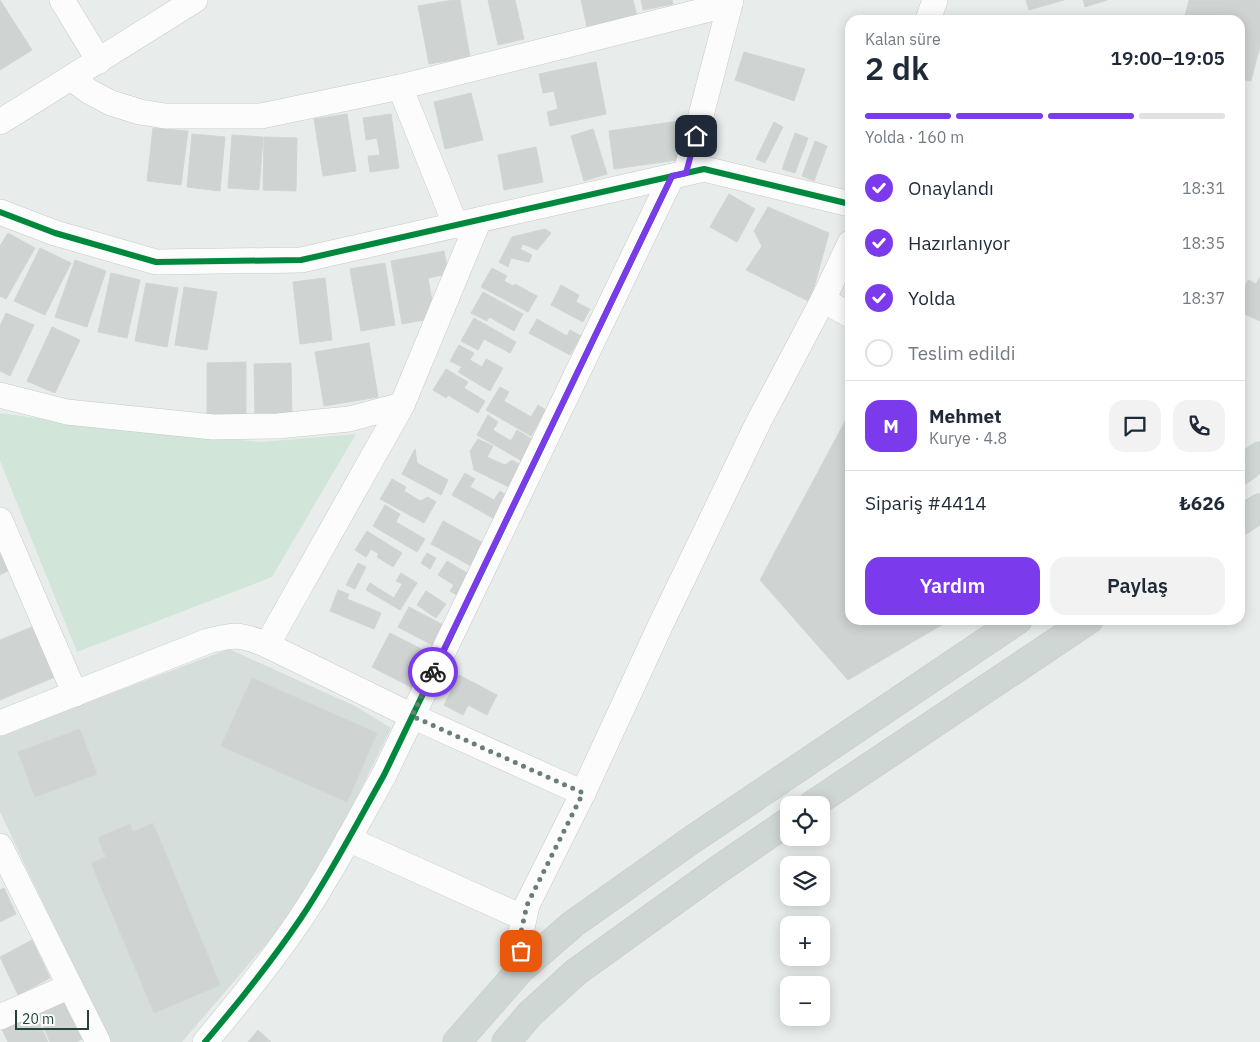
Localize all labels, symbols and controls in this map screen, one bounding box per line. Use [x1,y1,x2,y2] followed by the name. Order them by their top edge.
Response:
[865,29,941,49] text: Kalan süre
[1111,46,1225,70] text: 19:00–19:05
[865,47,929,89] text: 2 dk
[675,115,717,157] pin
[682,122,710,150] icon: home
[865,127,964,147] text: Yolda · 160 m
[865,174,893,202] icon: check
[908,176,994,200] text: Onaylandı
[1182,178,1225,198] text: 18:31
[865,229,893,257] icon: check
[908,231,1010,255] text: Hazırlanıyor
[1182,233,1225,253] text: 18:35
[865,284,893,312] icon: check
[908,286,955,310] text: Yolda
[1182,288,1225,308] text: 18:37
[908,341,1015,365] text: Teslim edildi
[1109,400,1161,452] button: chat
[1173,400,1225,452] button: phone
[929,404,1002,428] text: Mehmet
[883,414,899,438] text: M
[929,428,1007,448] text: Kurye · 4.8
[865,491,987,515] text: Sipariş #4414
[1179,491,1225,515] text: ₺626
[865,557,1040,615] button: Yardım
[1050,557,1225,615] button: Paylaş
[408,647,458,697] courier
[419,658,447,686] icon: bike
[780,796,830,1026] map controls
[780,796,830,846] button: locate
[780,856,830,906] button: layers
[780,916,830,966] button: +
[500,930,542,972] pin
[507,937,535,965] icon: bag
[780,976,830,1026] button: −
[15,1007,89,1030] scale bar
[22,1010,54,1028] text: 20 m

